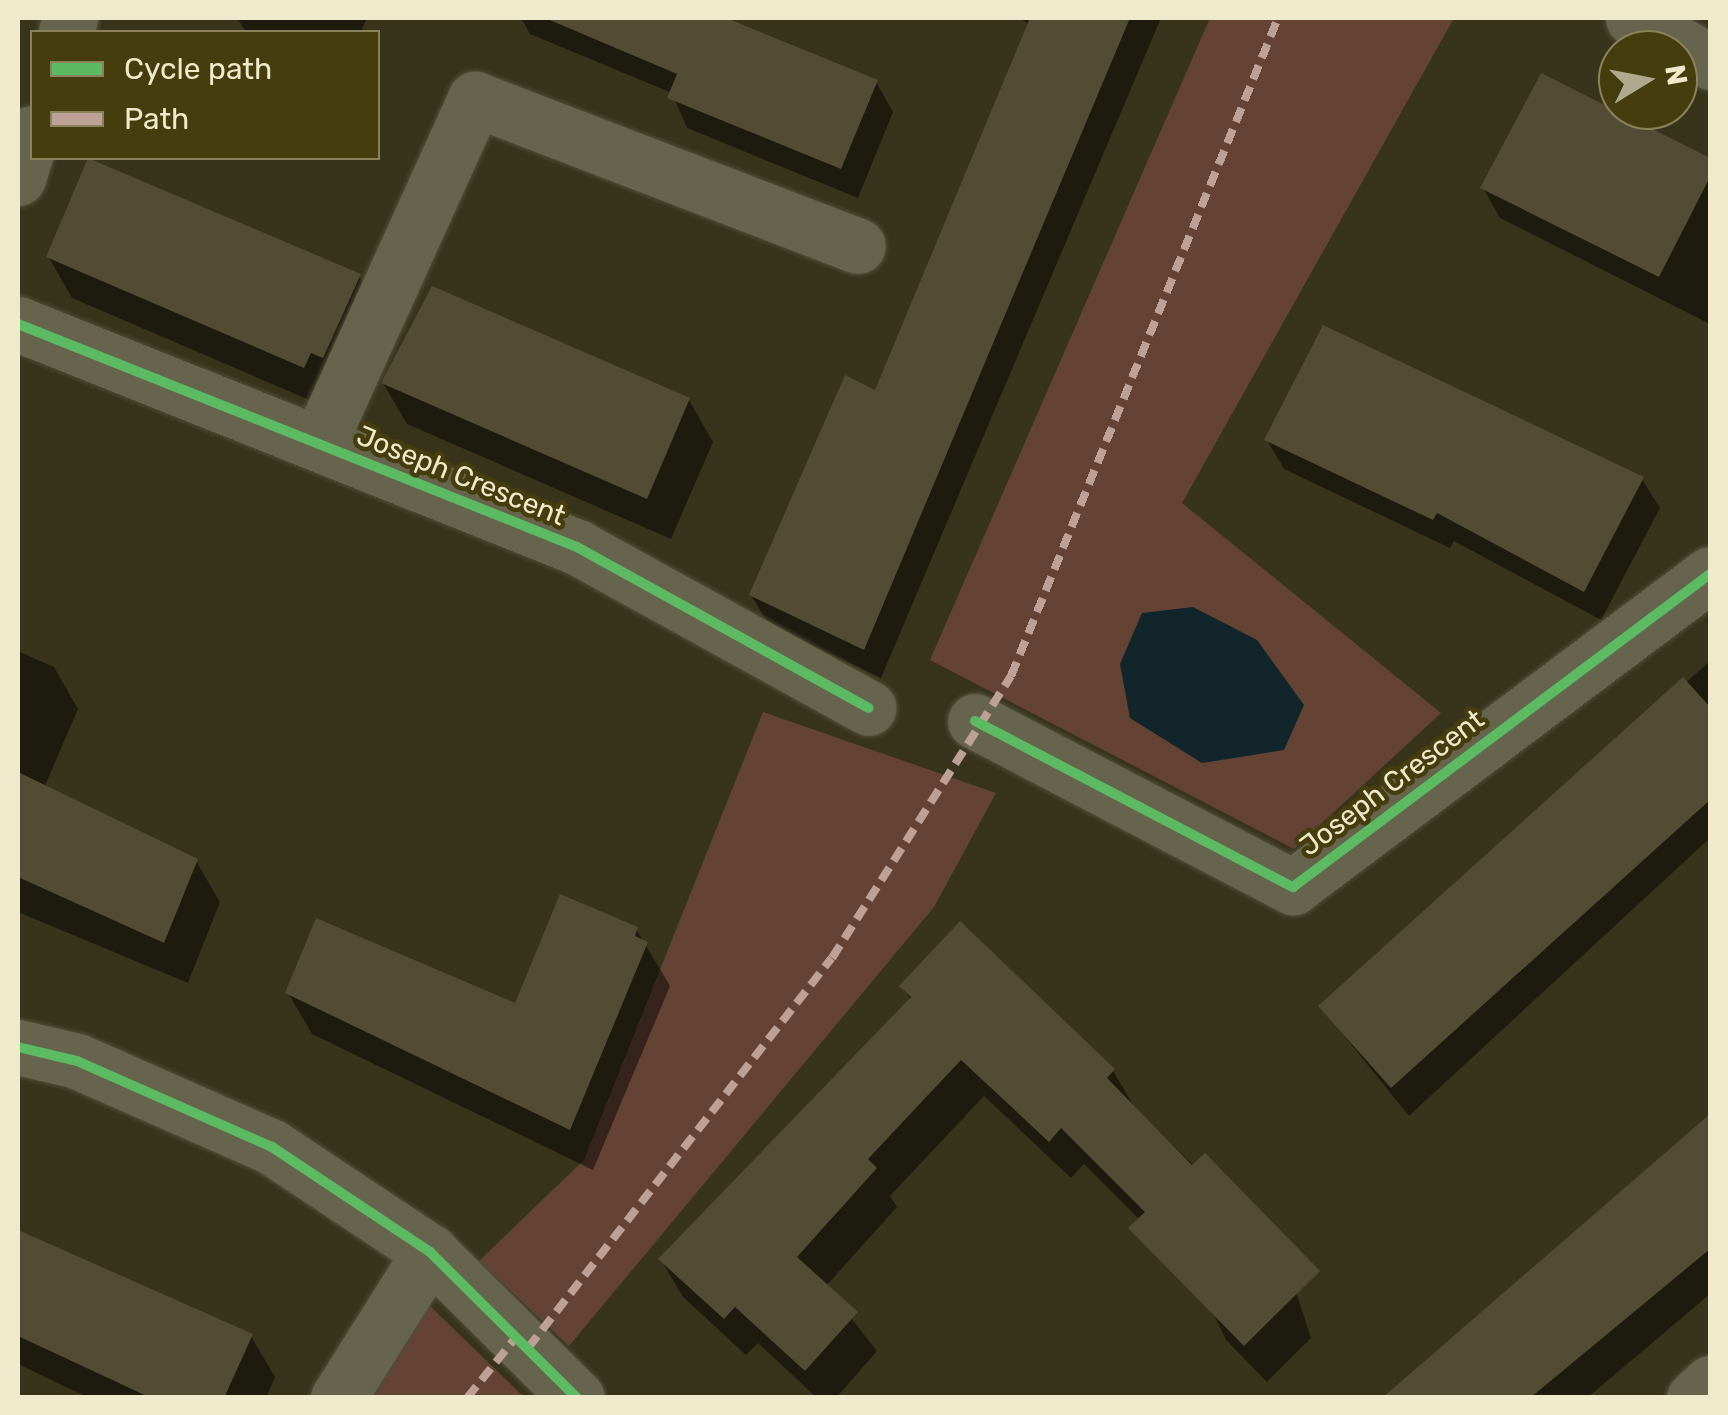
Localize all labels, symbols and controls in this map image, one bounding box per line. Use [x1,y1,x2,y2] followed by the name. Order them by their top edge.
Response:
[30,30,380,160] legend
[1598,30,1698,130] north arrow
[124,51,272,87] text: Cycle path
[1658,62,1694,88] text: N
[124,101,189,137] text: Path
[352,419,570,533] street label: Joseph Crescent
[1293,703,1491,863] street label: Joseph Crescent

